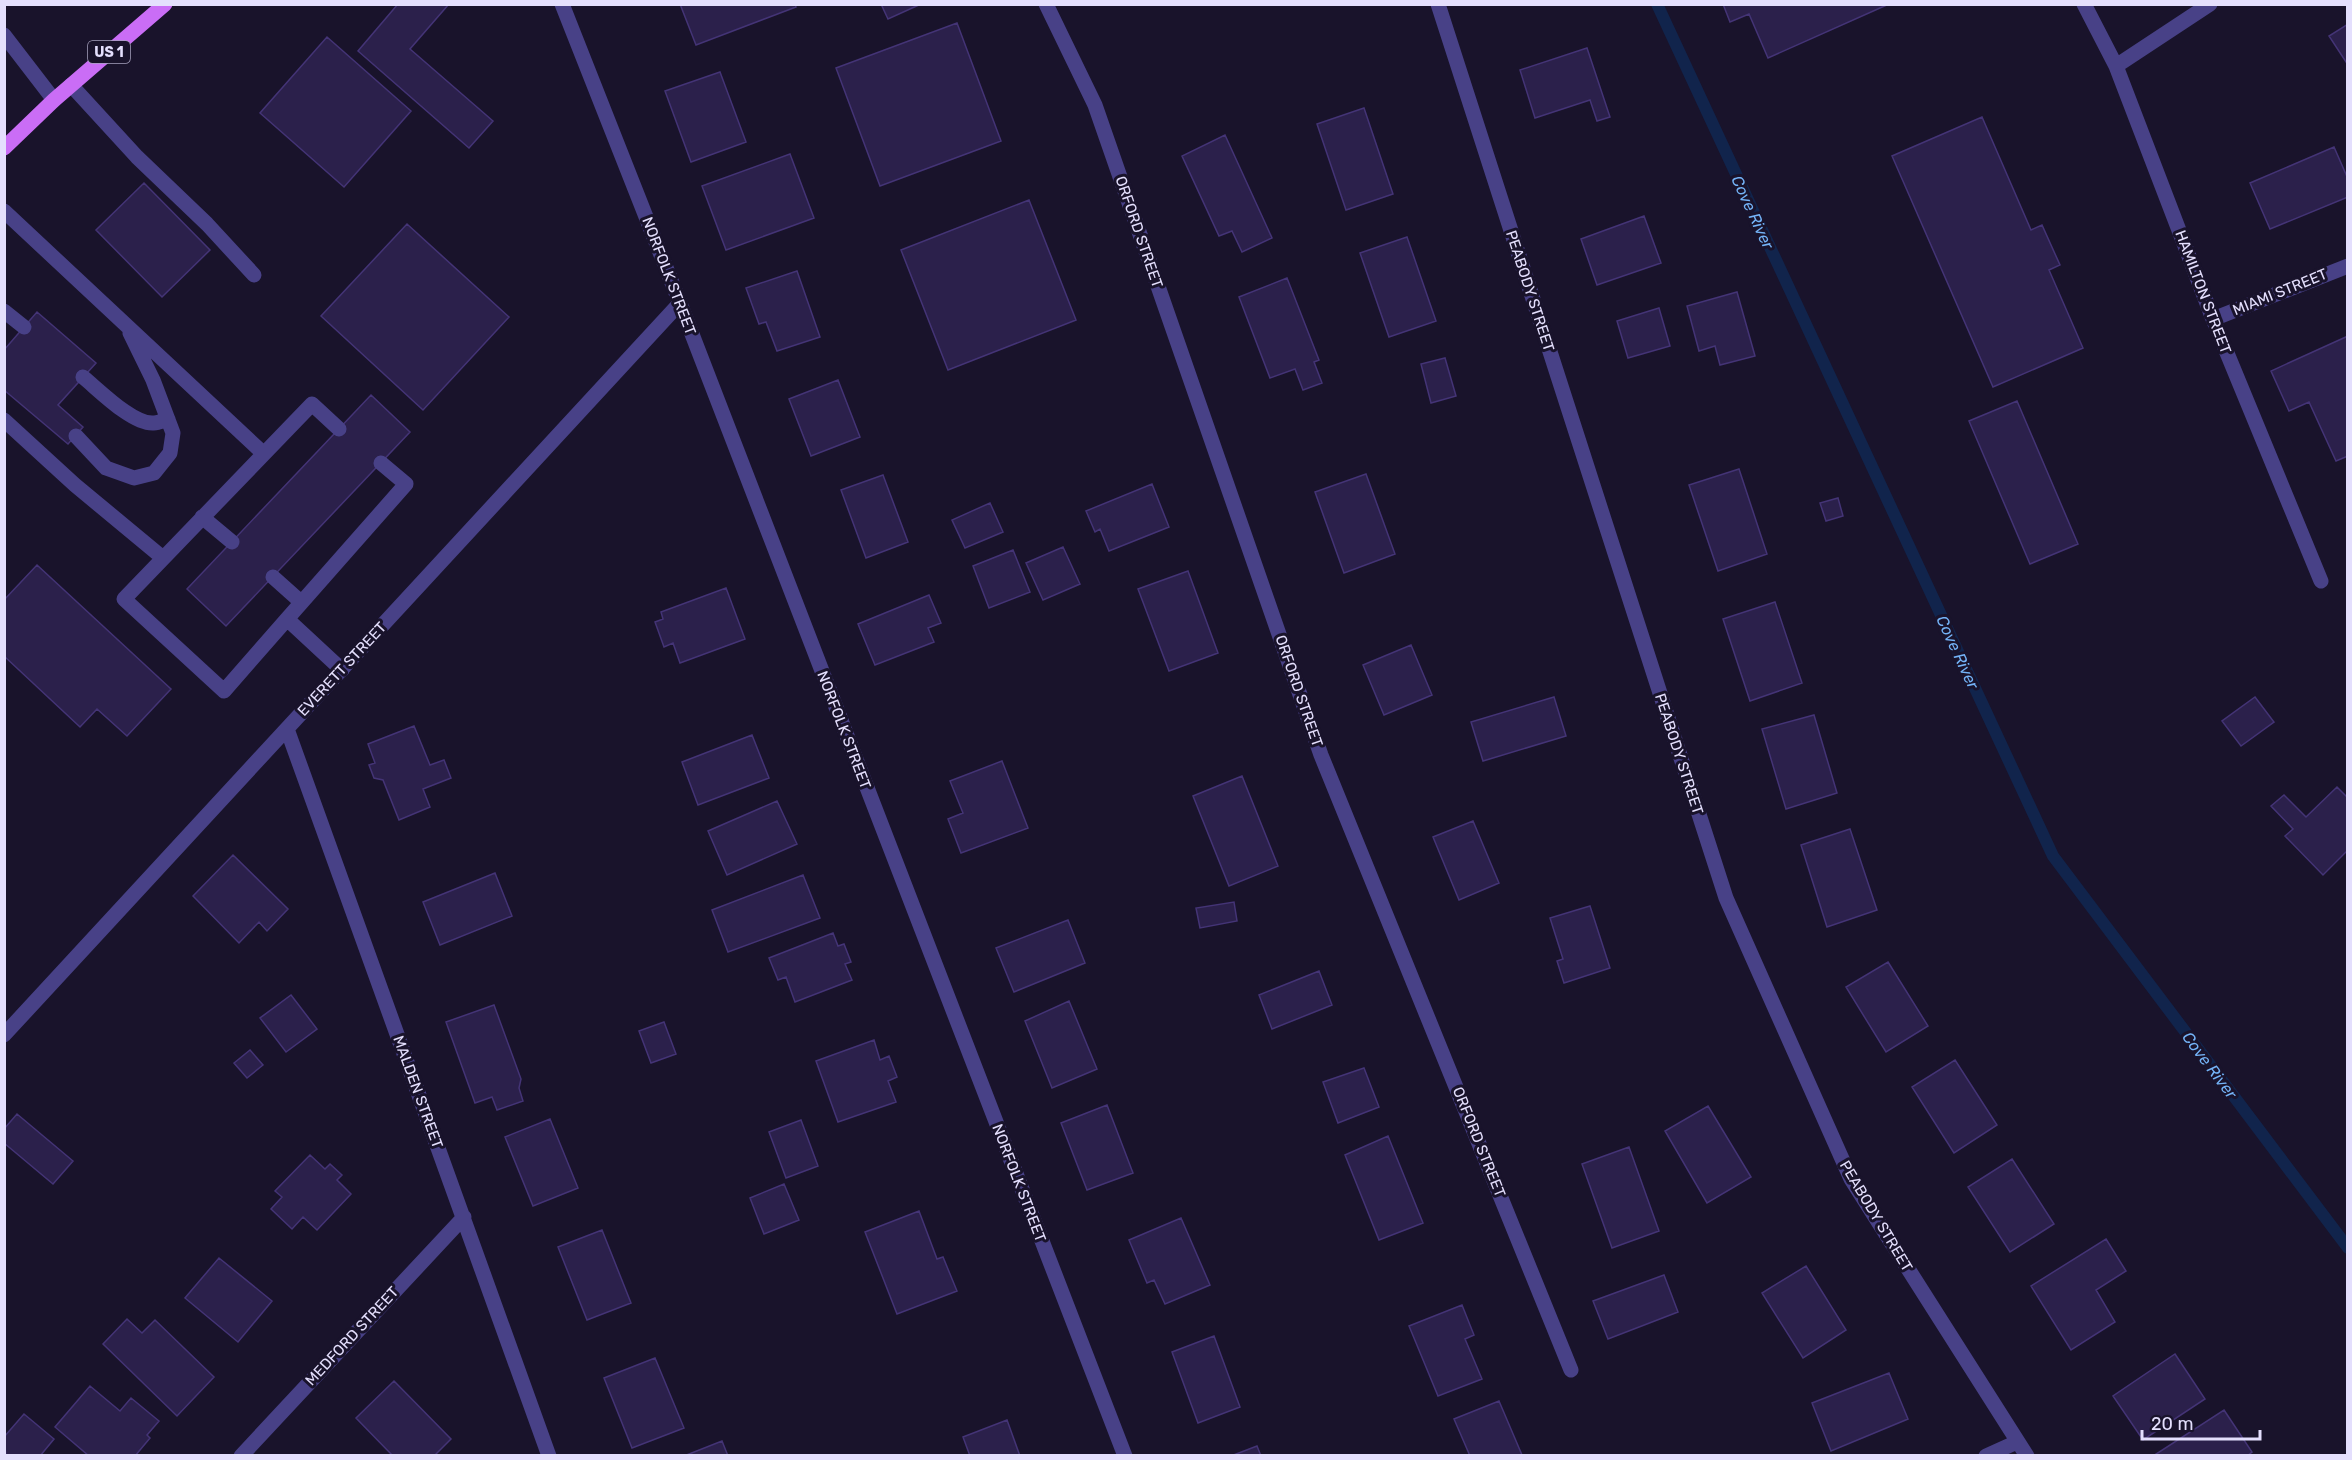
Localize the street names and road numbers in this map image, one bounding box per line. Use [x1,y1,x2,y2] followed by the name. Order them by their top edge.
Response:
[88,41,130,63] road number: US 1
[1111,174,1167,291] street label: ORFORD STREET
[638,215,700,338] street label: NORFOLK STREET
[1502,228,1558,354] street label: PEABODY STREET
[2171,228,2235,357] street label: HAMILTON STREET
[2230,265,2330,319] street label: MIAMI STREET
[294,618,390,720] street label: EVERETT STREET
[1271,633,1327,750] street label: ORFORD STREET
[813,669,875,792] street label: NORFOLK STREET
[1651,691,1707,817] street label: PEABODY STREET
[389,1033,447,1151] street label: MALDEN STREET
[1449,1084,1509,1200] street label: ORFORD STREET
[988,1122,1050,1245] street label: NORFOLK STREET
[1836,1157,1916,1275] street label: PEABODY STREET
[302,1283,403,1389] street label: MEDFORD STREET

